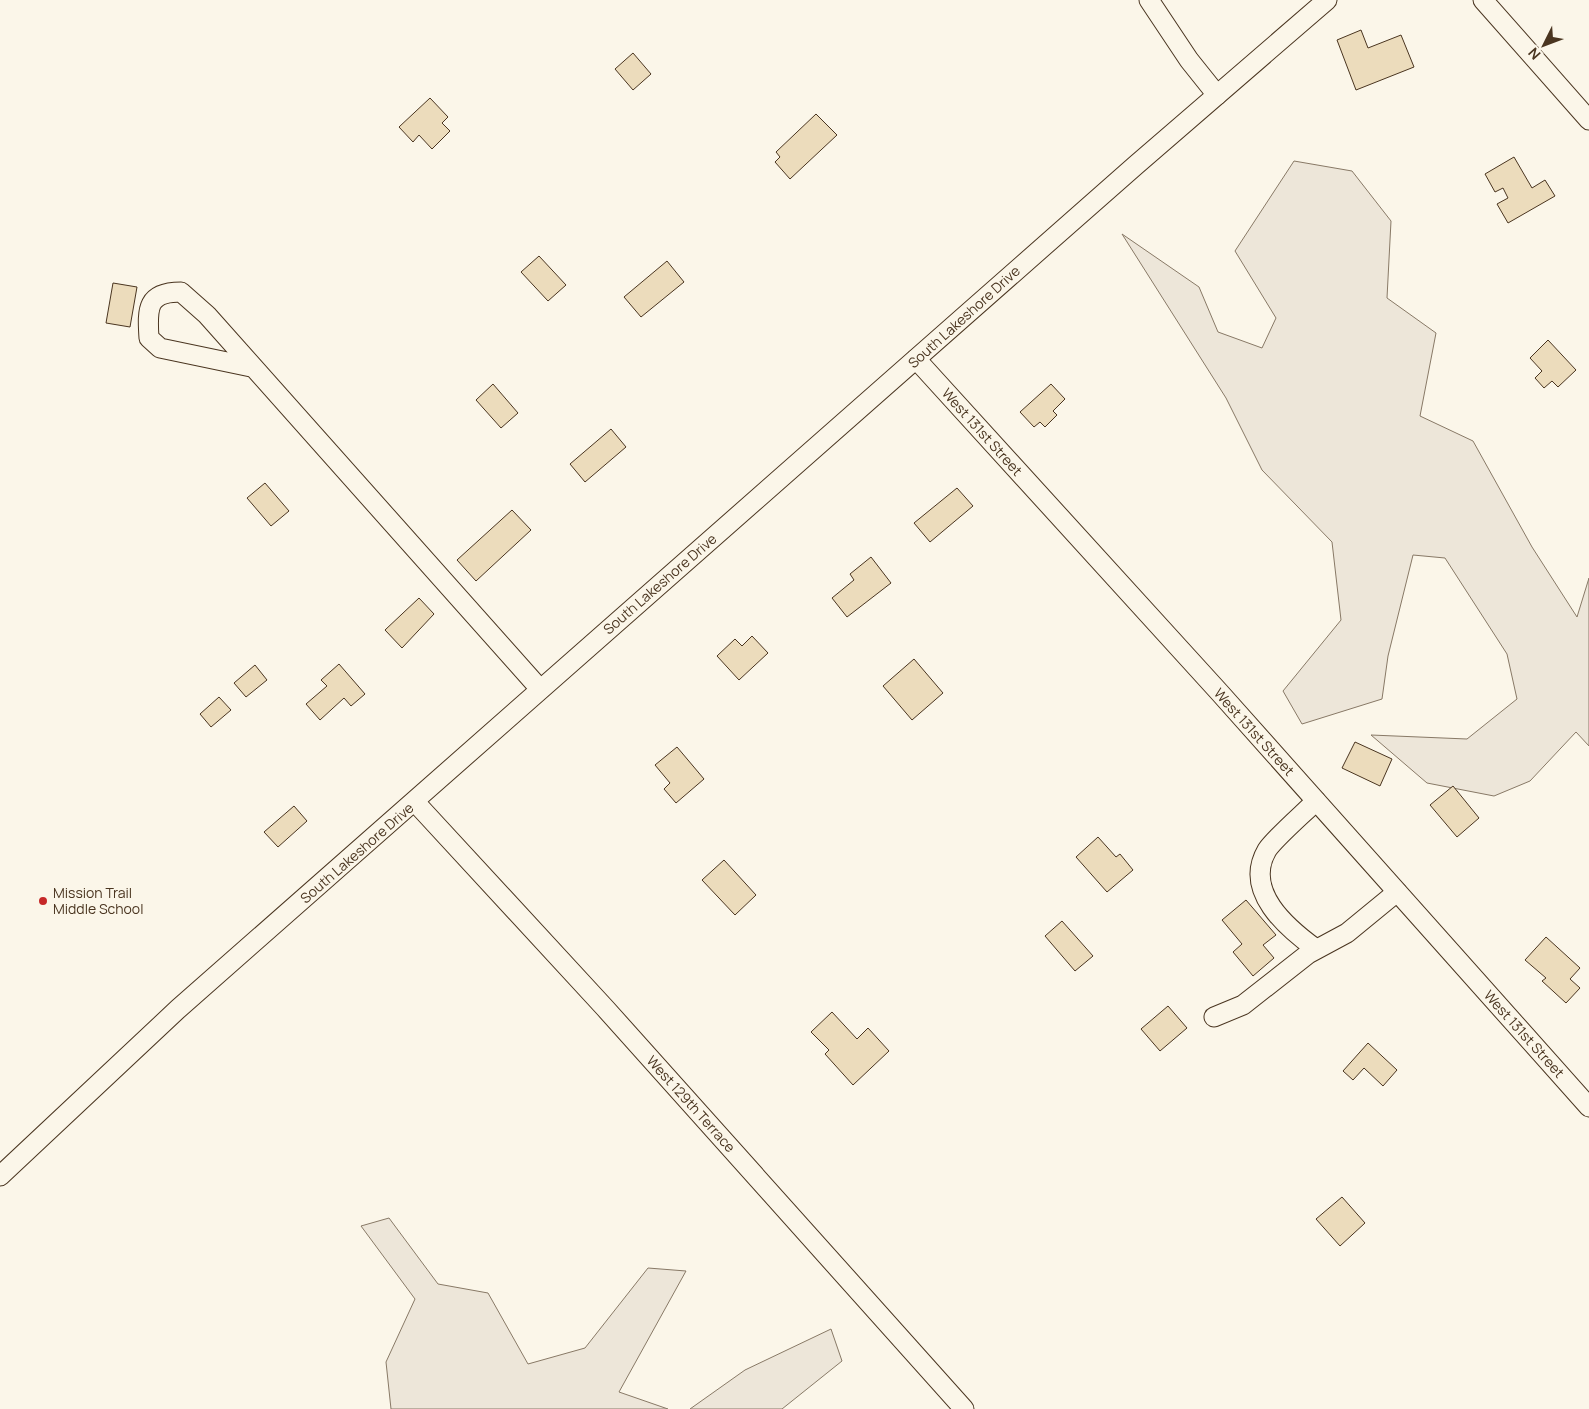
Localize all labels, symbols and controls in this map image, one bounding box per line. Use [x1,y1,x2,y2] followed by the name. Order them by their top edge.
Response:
[1519,20,1569,70] north arrow
[1524,44,1544,64] text: N
[904,261,1024,372] street label: South Lakeshore Drive
[938,384,1027,480] street label: West 131st Street
[599,529,720,638] street label: South Lakeshore Drive
[1210,684,1299,780] street label: West 131st Street
[296,798,417,907] street label: South Lakeshore Drive
[53,883,143,918] place label: Mission Trail Middle School
[37,895,49,907] marker: Mission Trail Middle School
[1480,986,1569,1082] street label: West 131st Street
[643,1051,740,1156] street label: West 129th Terrace

